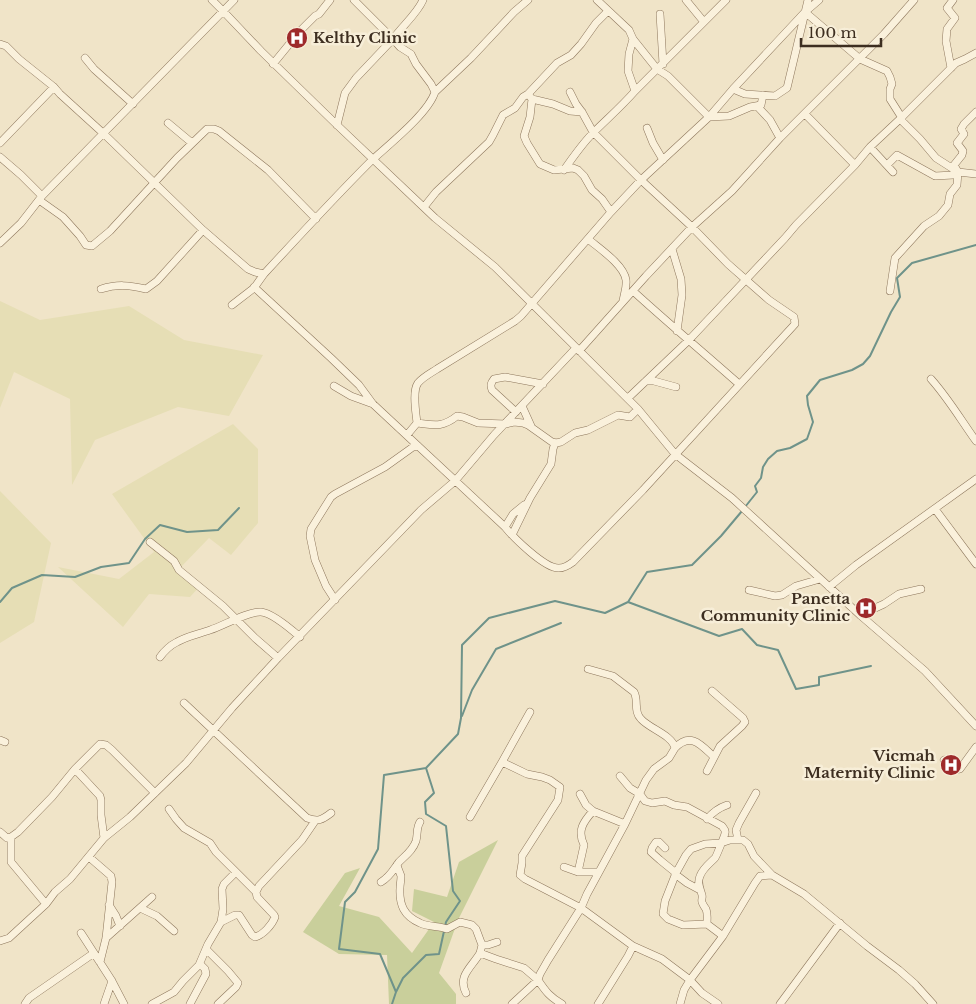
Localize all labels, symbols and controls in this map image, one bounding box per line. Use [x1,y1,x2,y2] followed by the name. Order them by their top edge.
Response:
[801,15,881,47] scale bar
[808,23,857,42] text: 100 m
[285,26,309,50] hospital icon: Kelthy Clinic
[313,28,417,47] place label: Kelthy Clinic
[701,589,851,625] place label: Panetta Community Clinic
[854,596,878,620] hospital icon: Panetta Community Clinic
[804,746,936,782] place label: Vicmah Maternity Clinic
[939,753,963,777] hospital icon: Vicmah Maternity Clinic

